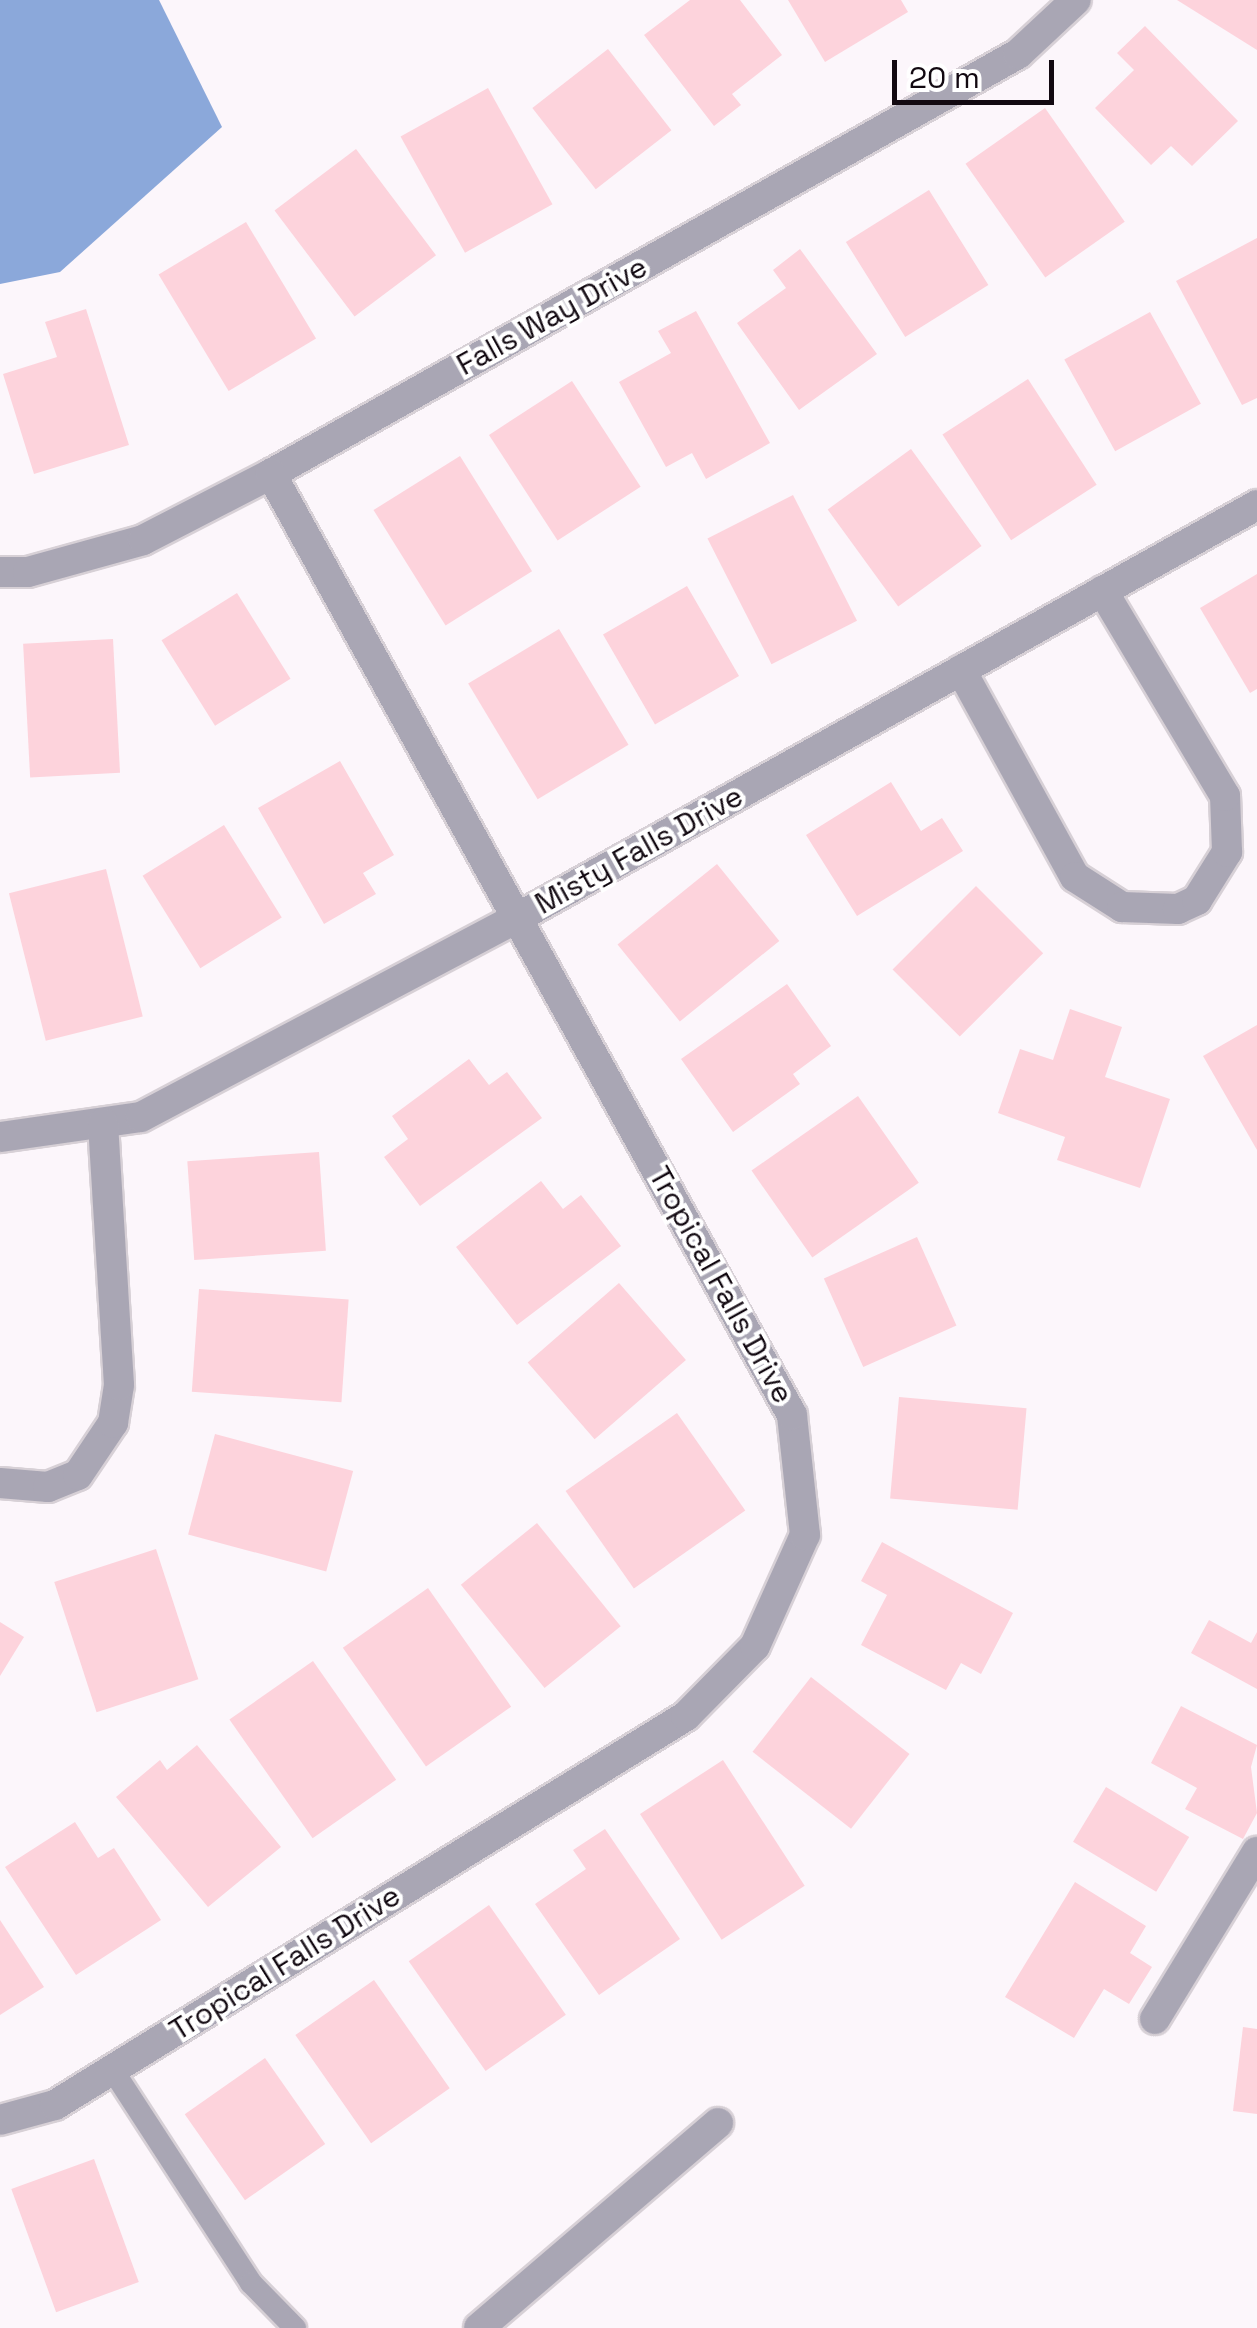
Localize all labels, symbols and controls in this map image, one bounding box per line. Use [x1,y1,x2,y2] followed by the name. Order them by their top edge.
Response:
[897,40,1060,102] scale bar
[909,58,980,97] text: 20 m
[450,249,654,383] street label: Falls Way Drive
[529,778,749,922] street label: Misty Falls Drive
[641,1160,801,1410] street label: Tropical Falls Drive
[163,1878,407,2048] street label: Tropical Falls Drive

